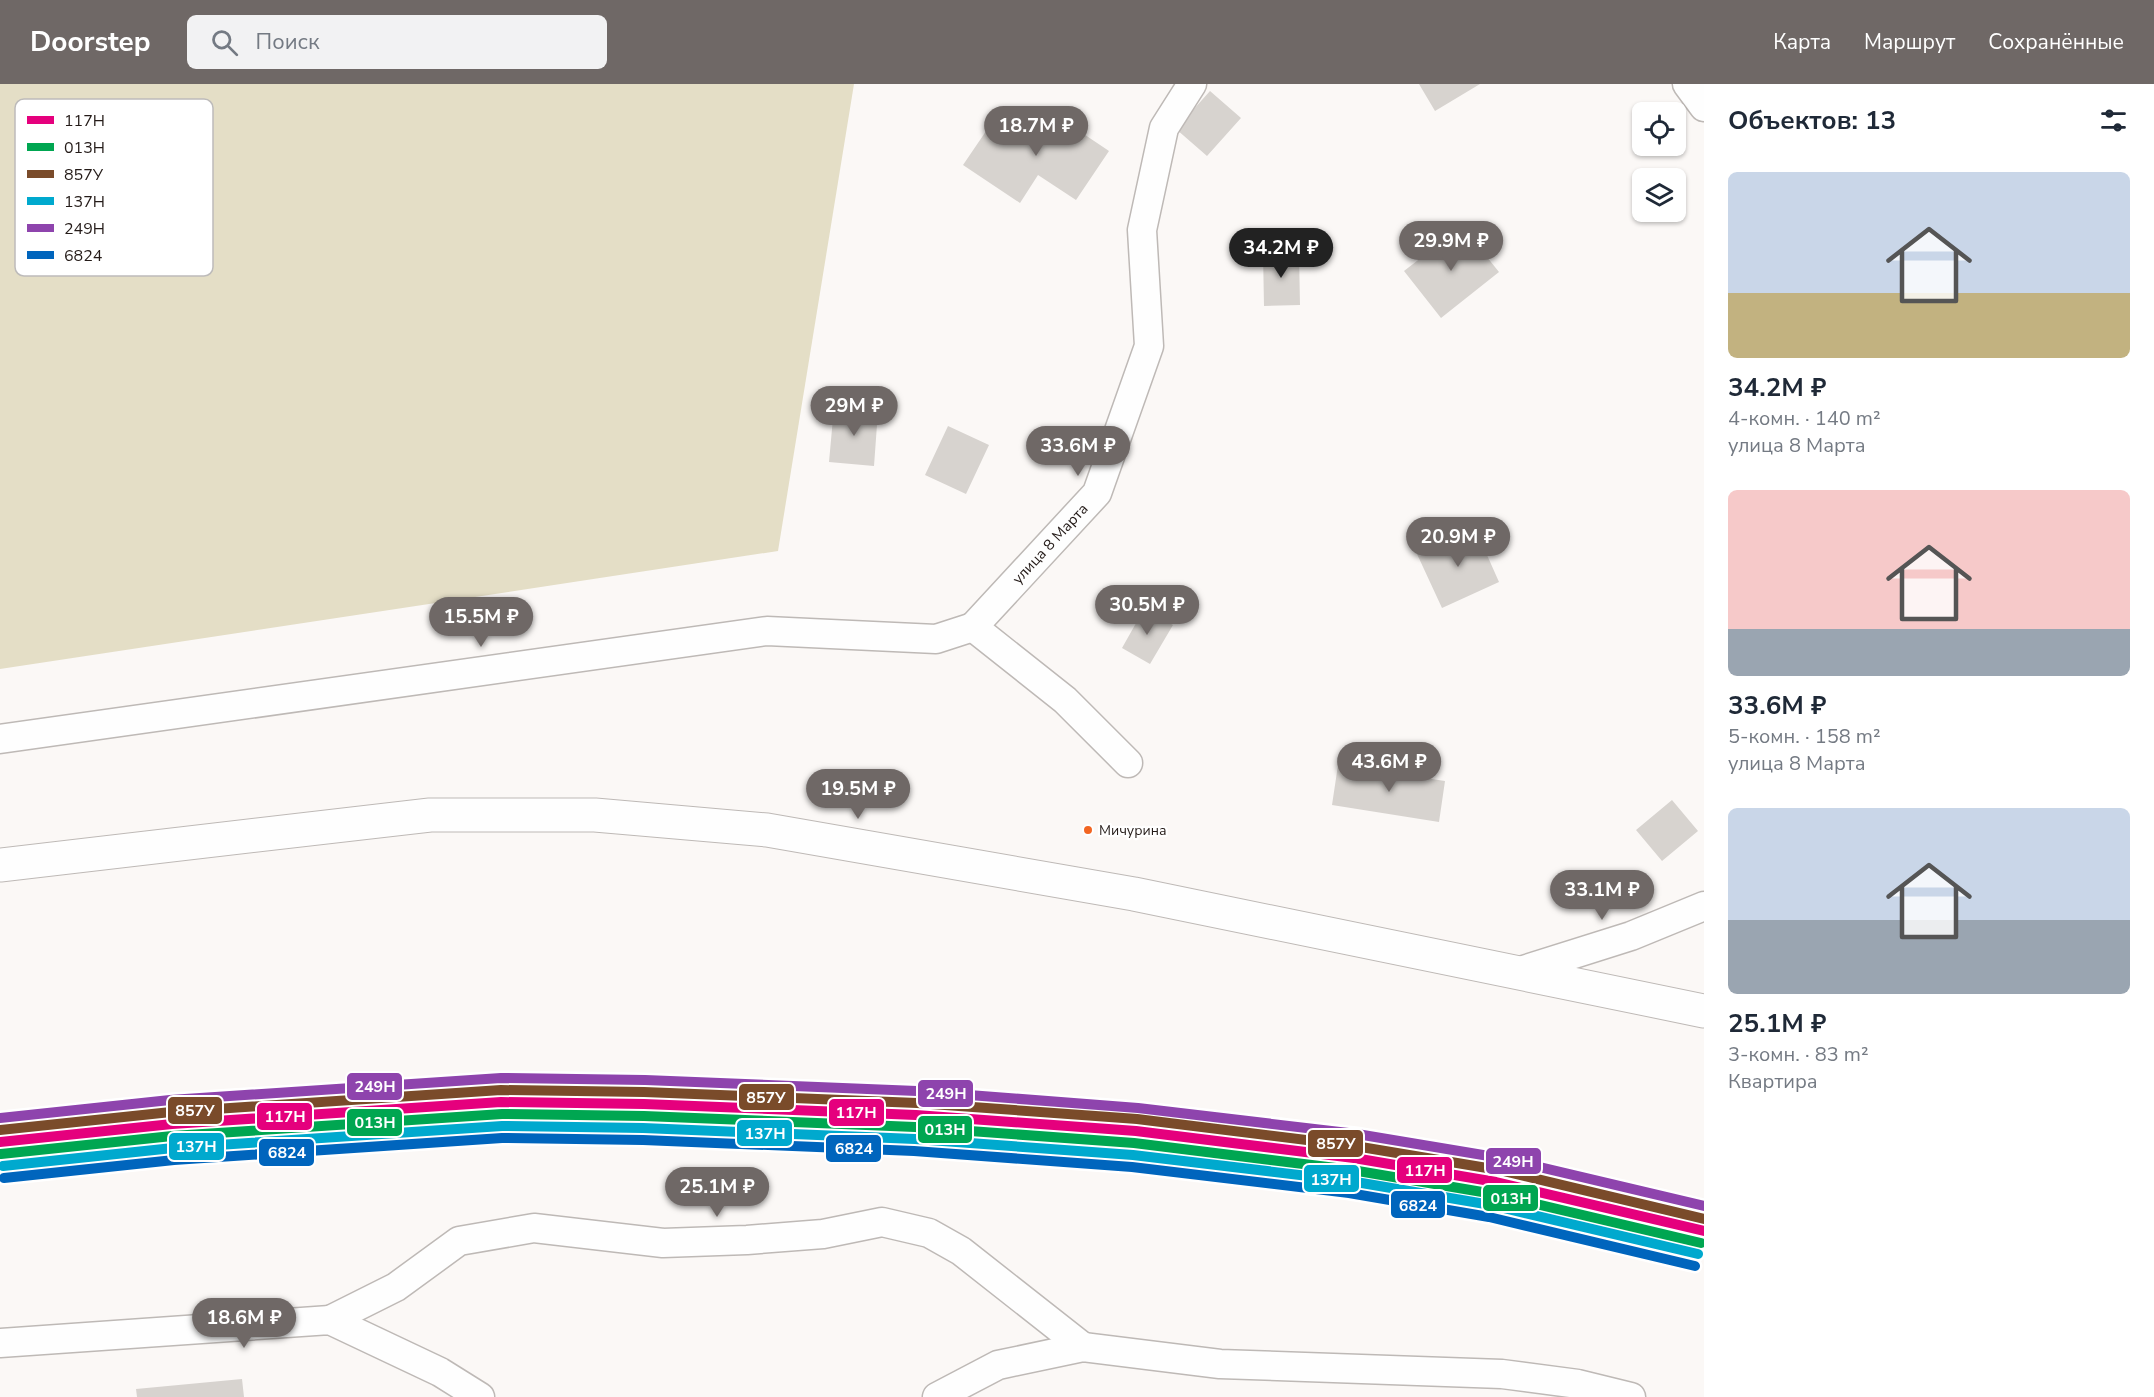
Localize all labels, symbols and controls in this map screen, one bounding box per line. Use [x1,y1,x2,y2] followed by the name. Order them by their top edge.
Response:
[187,15,607,69] search box
[30,23,151,61] text: Doorstep
[208,26,241,59] icon: search
[256,27,319,57] text: Поиск
[1773,28,1831,56] text: Карта
[1864,28,1955,56] text: Маршрут
[1988,28,2124,56] text: Сохранённые
[15,99,213,276] legend
[1632,102,1686,222] map controls
[1632,102,1686,156] button: locate
[1728,103,1896,138] text: Объектов: 13
[2097,104,2130,137] icon: filters
[981,106,1091,157] pin: 18.7M ₽
[64,110,105,132] text: 117Н
[998,112,1074,139] text: 18.7M ₽
[64,137,105,159] text: 013Н
[64,164,104,186] text: 857У
[1632,168,1686,222] button: layers
[64,191,105,213] text: 137Н
[1875,211,1983,319] icon: home
[64,218,105,240] text: 249Н
[1396,221,1506,272] pin: 29.9M ₽
[1413,227,1489,254] text: 29.9M ₽
[1226,228,1336,279] pin: 34.2M ₽
[1243,234,1319,261] text: 34.2M ₽
[64,245,103,267] text: 6824
[1728,370,1826,405] text: 34.2M ₽
[812,386,896,437] pin: 29M ₽
[825,392,883,419] text: 29M ₽
[1728,405,1881,432] text: 4-комн. · 140 m²
[1023,426,1133,477] pin: 33.6M ₽
[1040,432,1116,459] text: 33.6M ₽
[1728,432,1865,459] text: улица 8 Марта
[1008,499,1092,588] street label: улица 8 Марта
[1403,517,1513,568] pin: 20.9M ₽
[1420,523,1496,550] text: 20.9M ₽
[1875,529,1983,637] icon: home
[1092,585,1202,636] pin: 30.5M ₽
[1109,591,1185,618] text: 30.5M ₽
[426,597,536,648] pin: 15.5M ₽
[443,603,519,630] text: 15.5M ₽
[1728,688,1826,723] text: 33.6M ₽
[1728,723,1881,750] text: 5-комн. · 158 m²
[1334,742,1444,793] pin: 43.6M ₽
[1351,748,1427,775] text: 43.6M ₽
[1728,750,1865,777] text: улица 8 Марта
[803,769,913,820] pin: 19.5M ₽
[820,775,896,802] text: 19.5M ₽
[1099,821,1166,840] place label: Мичурина
[1082,824,1094,836] marker: Мичурина
[1875,847,1983,955] icon: home
[1547,870,1657,921] pin: 33.1M ₽
[1564,876,1640,903] text: 33.1M ₽
[1728,1006,1826,1041] text: 25.1M ₽
[1728,1041,1869,1068] text: 3-комн. · 83 m²
[1728,1068,1818,1095] text: Квартира
[346,1072,403,1101] line badge: 249Н
[354,1076,396,1098] text: 249Н
[917,1079,974,1108] line badge: 249Н
[738,1083,795,1111] line badge: 857У
[925,1083,967,1105] text: 249Н
[746,1087,786,1109] text: 857У
[167,1096,223,1125] line badge: 857У
[828,1098,885,1127] line badge: 117Н
[175,1100,215,1122] text: 857У
[256,1102,313,1131] line badge: 117Н
[835,1102,877,1124] text: 117Н
[264,1106,306,1128] text: 117Н
[346,1108,403,1137] line badge: 013Н
[354,1112,396,1134] text: 013Н
[917,1115,973,1144] line badge: 013Н
[736,1119,793,1147] line badge: 137Н
[924,1119,966,1141] text: 013Н
[744,1123,786,1145] text: 137Н
[1307,1129,1364,1158] line badge: 857У
[168,1132,225,1161] line badge: 137Н
[1316,1133,1356,1155] text: 857У
[825,1134,882,1163] line badge: 6824
[175,1136,217,1158] text: 137Н
[258,1138,315,1167] line badge: 6824
[835,1138,874,1160] text: 6824
[268,1142,307,1164] text: 6824
[1485,1147,1542,1175] line badge: 249Н
[1492,1151,1534,1173] text: 249Н
[1396,1156,1453,1184] line badge: 117Н
[1404,1160,1446,1182] text: 117Н
[1303,1164,1360,1193] line badge: 137Н
[662,1167,772,1218] pin: 25.1M ₽
[1310,1169,1352,1191] text: 137Н
[679,1173,755,1200] text: 25.1M ₽
[1482,1184,1539,1212] line badge: 013Н
[1490,1188,1532,1210] text: 013Н
[1390,1190,1446,1219] line badge: 6824
[1399,1195,1438,1217] text: 6824
[189,1298,299,1349] pin: 18.6M ₽
[206,1304,282,1331] text: 18.6M ₽

